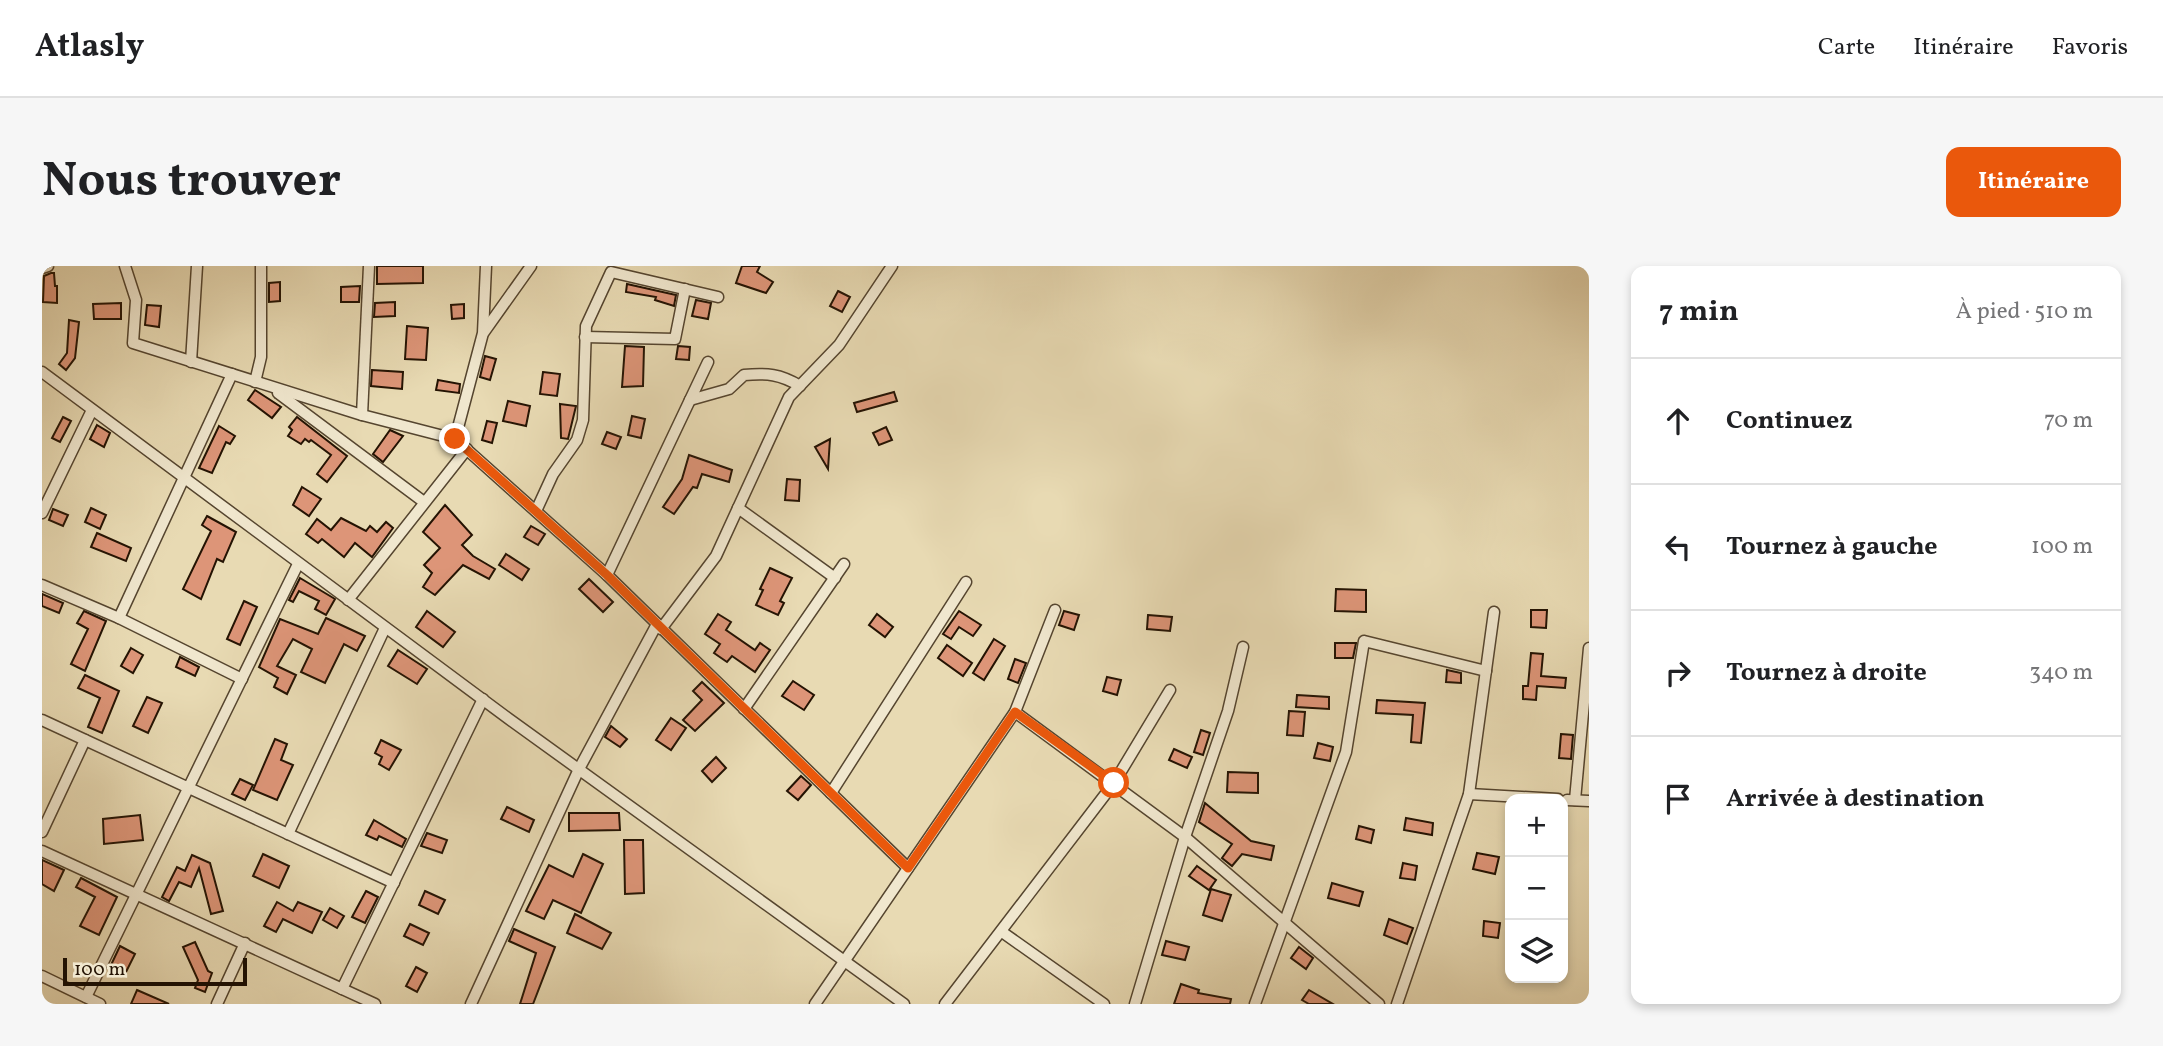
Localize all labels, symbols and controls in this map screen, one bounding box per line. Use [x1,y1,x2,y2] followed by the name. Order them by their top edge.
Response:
[35,25,144,71] text: Atlasly
[1818,31,1875,65] text: Carte
[1913,31,2014,65] text: Itinéraire
[2052,31,2128,65] text: Favoris
[1946,147,2121,217] button: Itinéraire
[42,148,341,217] text: Nous trouver
[1659,291,1739,333] text: 7 min
[1956,296,2093,328] text: À pied · 510 m
[1659,402,1697,440] icon: ahead
[1726,403,1852,439] text: Continuez
[2044,405,2093,437] text: 70 m
[439,423,470,454] route end
[1659,528,1697,566] icon: left
[1726,529,1938,565] text: Tournez à gauche
[2031,531,2093,563] text: 100 m
[1659,654,1697,692] icon: right
[1726,655,1927,691] text: Tournez à droite
[2029,657,2093,689] text: 340 m
[1098,767,1129,798] route start
[1659,780,1697,818] icon: arrive
[1726,781,1985,817] text: Arrivée à destination
[1505,794,1568,983] map controls
[1505,794,1568,857] button: +
[1505,857,1568,920] button: −
[1505,920,1568,983] button: layers
[63,955,247,987] scale bar
[74,957,125,983] text: 100 m

